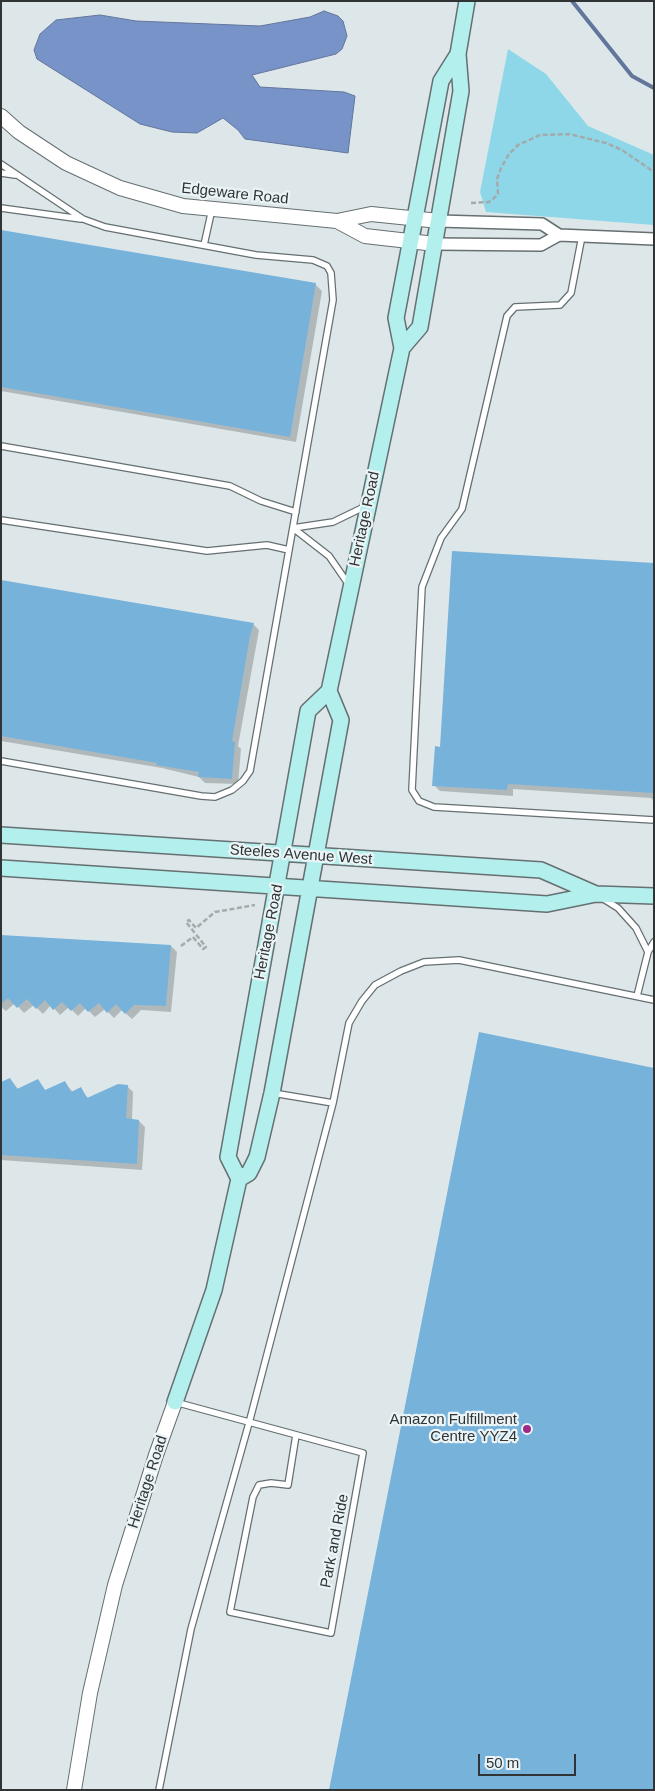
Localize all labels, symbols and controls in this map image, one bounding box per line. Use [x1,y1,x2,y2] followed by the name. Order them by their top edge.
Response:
[181,179,289,209] street label: Edgeware Road
[346,470,384,568] street label: Heritage Road
[229,841,373,869] street label: Steeles Avenue West
[251,883,287,981] street label: Heritage Road
[389,1411,517,1446] place label: Amazon Fulfillment Centre YYZ4
[521,1423,533,1435] marker: Amazon Fulfillment Centre YYZ4
[124,1433,172,1531] street label: Heritage Road
[317,1493,353,1589] street label: Park and Ride
[480,1744,578,1776] scale bar
[486,1754,519,1771] text: 50 m

